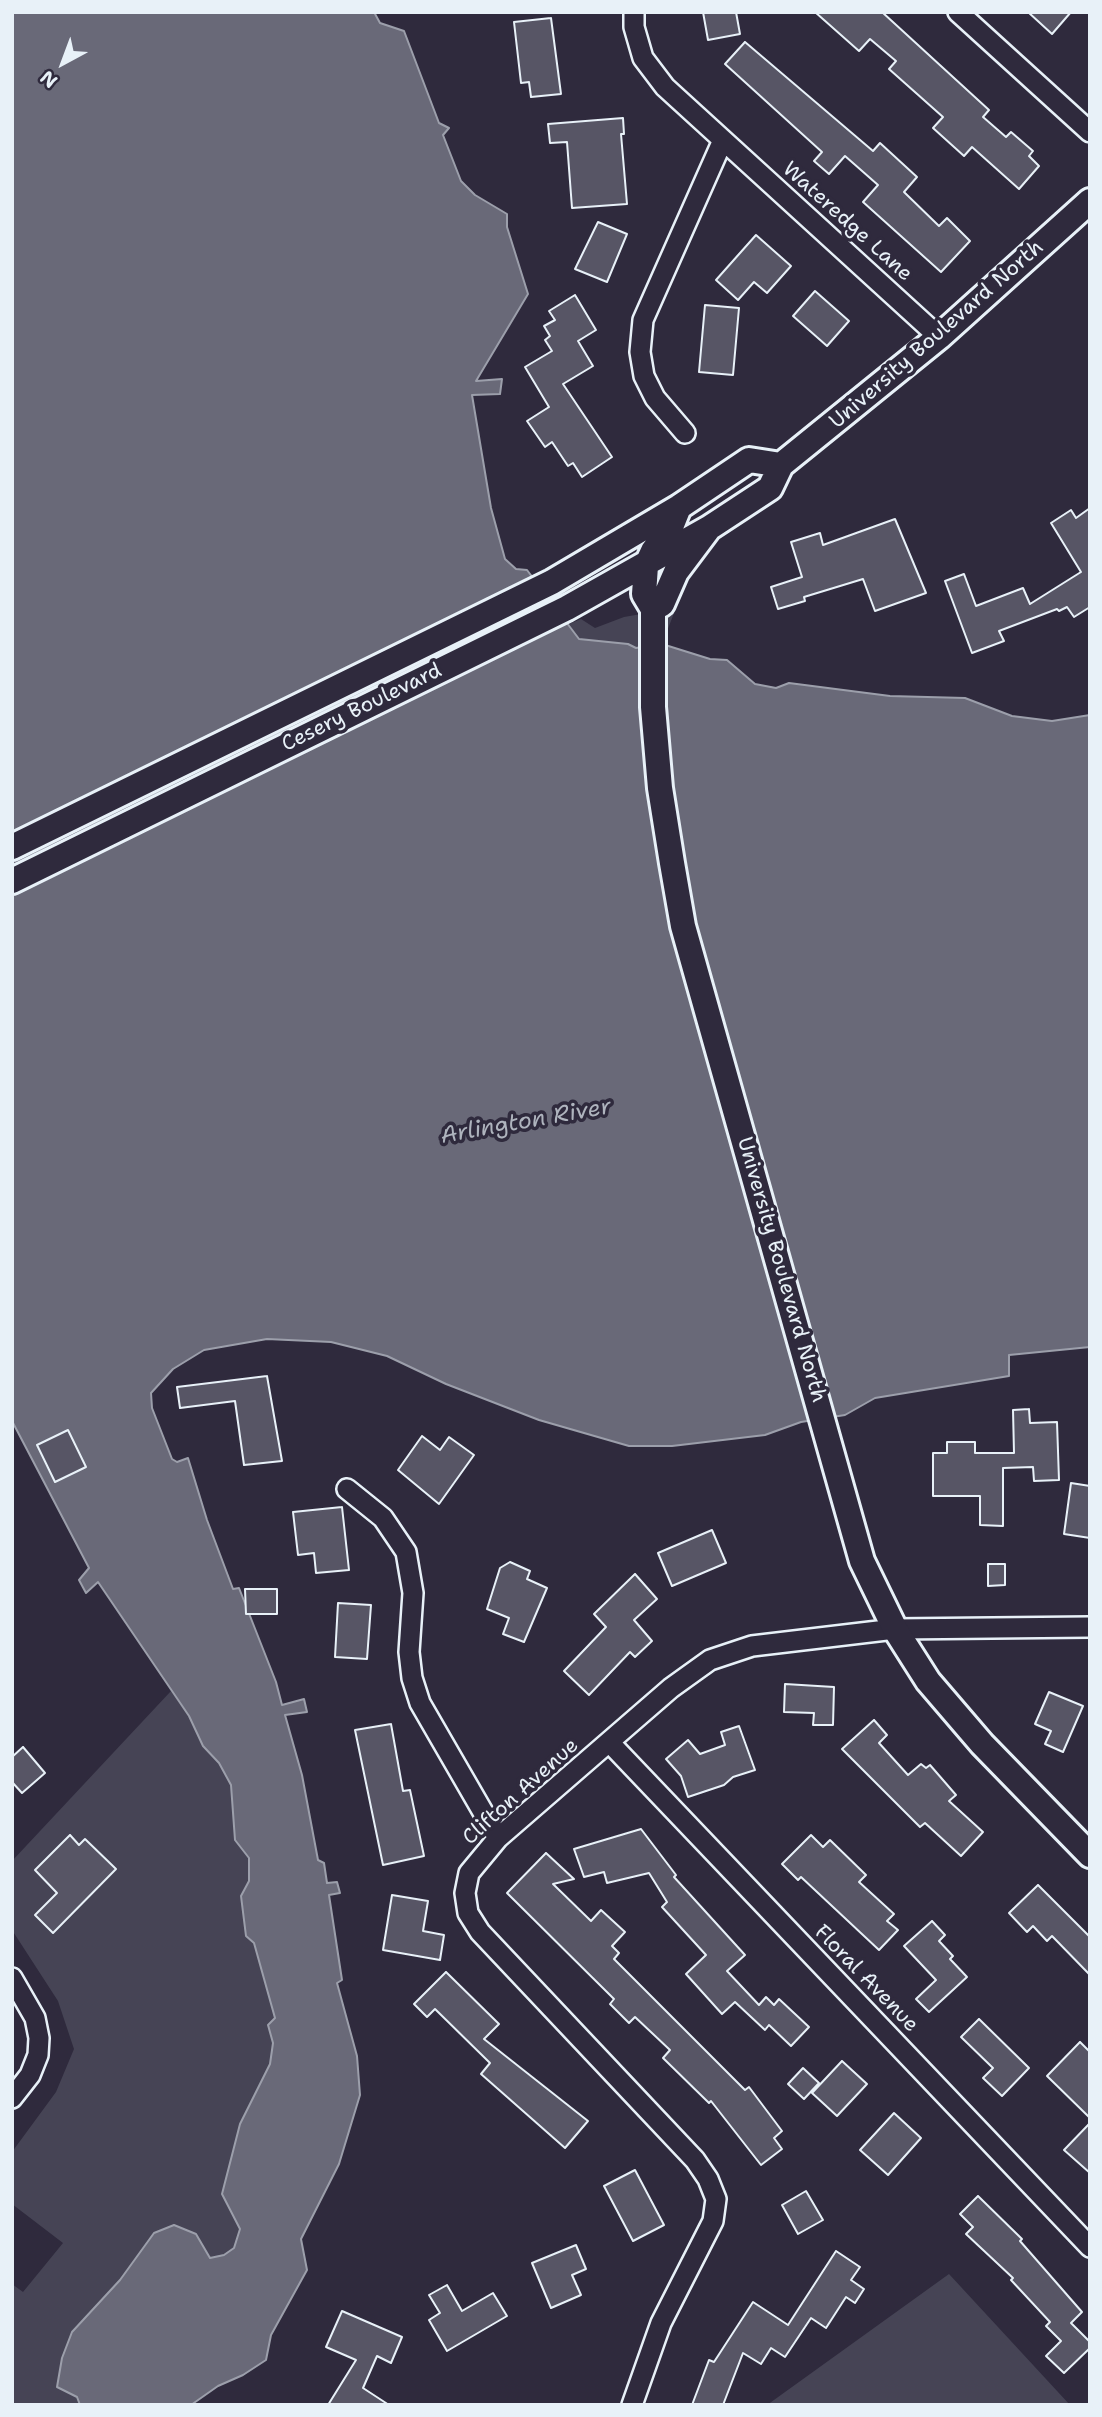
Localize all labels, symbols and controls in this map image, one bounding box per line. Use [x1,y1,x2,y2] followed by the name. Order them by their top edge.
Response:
[28,28,98,98] north arrow
[35,65,63,94] text: N
[777,157,917,287] street label: Wateredge Lane
[825,235,1049,435] street label: University Boulevard North
[278,658,446,758] street label: Cesery Boulevard
[439,1093,613,1151] water label: Arlington River
[731,1134,831,1406] street label: University Boulevard North
[458,1733,584,1851] street label: Clifton Avenue
[809,1920,923,2038] street label: Floral Avenue

